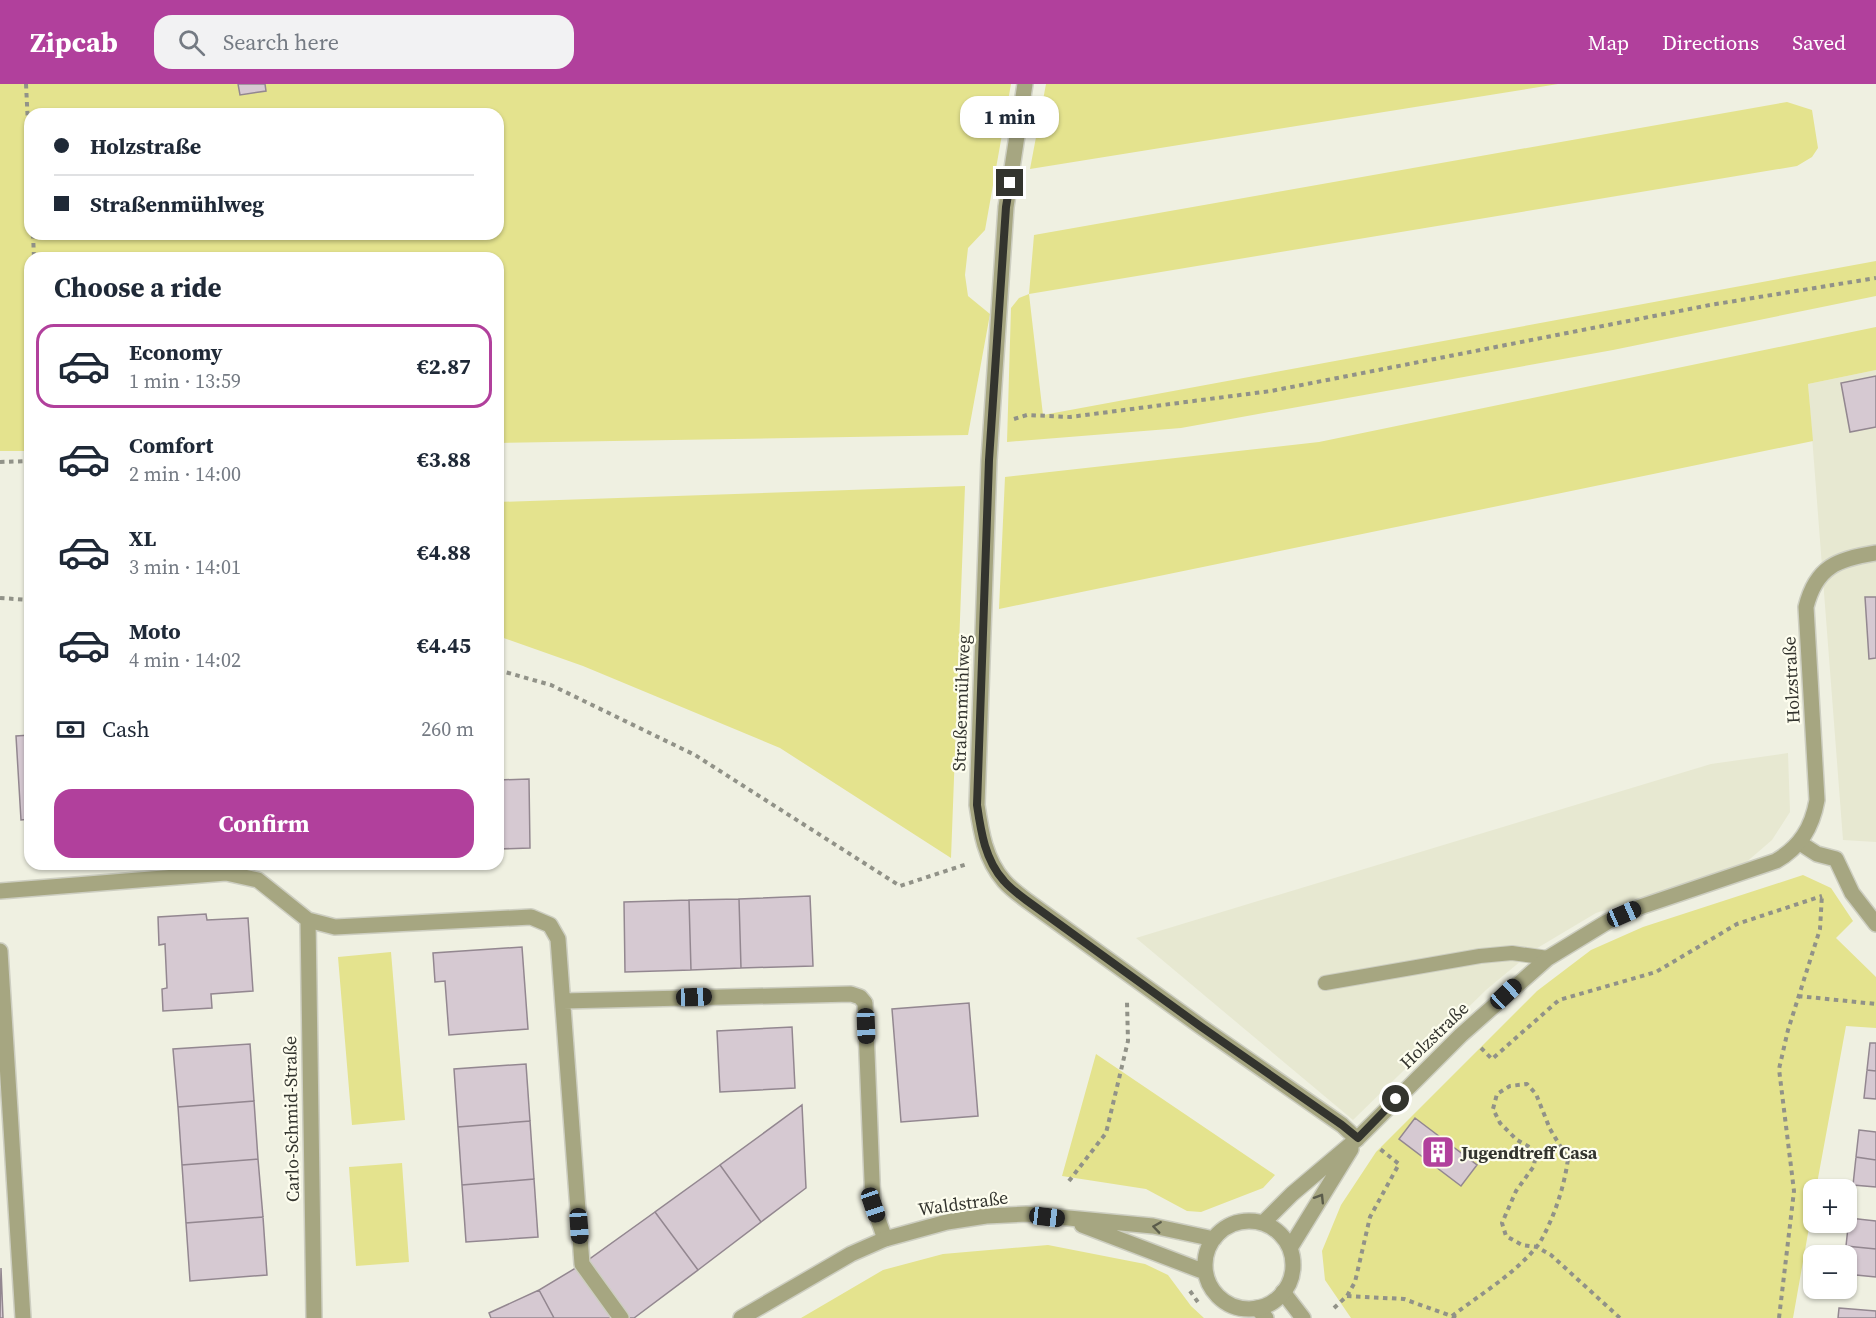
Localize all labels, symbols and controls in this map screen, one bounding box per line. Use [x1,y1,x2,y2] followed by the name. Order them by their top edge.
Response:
[154,15,574,69] search box
[30,23,118,61] text: Zipcab
[175,26,208,59] icon: search
[223,27,339,57] text: Search here
[1588,28,1629,57] text: Map
[1662,28,1759,57] text: Directions
[1792,28,1846,57] text: Saved
[960,96,1060,138] callout: 1 min
[984,103,1035,131] text: 1 min
[90,131,201,161] text: Holzstraße
[996,169,1023,196] route end
[90,189,264,219] text: Straßenmühlweg
[54,269,222,306] text: Choose a ride
[129,337,223,367] text: Economy
[57,339,111,393] icon: car
[417,351,471,381] text: €2.87
[129,367,241,395] text: 1 min · 13:59
[129,430,213,460] text: Comfort
[57,432,111,486] icon: car
[417,444,471,474] text: €3.88
[129,460,241,488] text: 2 min · 14:00
[129,523,156,553] text: XL
[57,525,111,579] icon: car
[417,537,471,567] text: €4.88
[129,553,241,581] text: 3 min · 14:01
[129,616,181,646] text: Moto
[57,618,111,672] icon: car
[417,630,471,660] text: €4.45
[946,634,976,772] street label: Straßenmühlweg
[1776,636,1806,724] street label: Holzstraße
[129,646,241,674] text: 4 min · 14:02
[54,713,87,746] icon: cash
[102,714,150,744] text: Cash
[421,715,474,743] text: 260 m
[54,789,474,858] button: Confirm
[1604,898,1644,930] car
[1487,975,1525,1013] car
[676,987,712,1007] car
[1394,996,1474,1074] street label: Holzstraße
[856,1008,876,1044] car
[277,1036,305,1202] street label: Carlo-Schmid-Straße
[1382,1085,1409,1112] route start
[1420,1134,1456,1170] building icon: Jugendtreff Casa
[1460,1140,1598,1165] place label: Jugendtreff Casa
[1803,1179,1857,1299] map controls
[1803,1179,1857,1233] button: +
[916,1184,1010,1222] street label: Waldstraße
[859,1185,887,1225] car
[1312,1194,1324,1204] one-way arrow
[1028,1206,1066,1228] car
[569,1207,589,1245] car
[1152,1221,1161,1233] one-way arrow
[1803,1245,1857,1299] button: −

